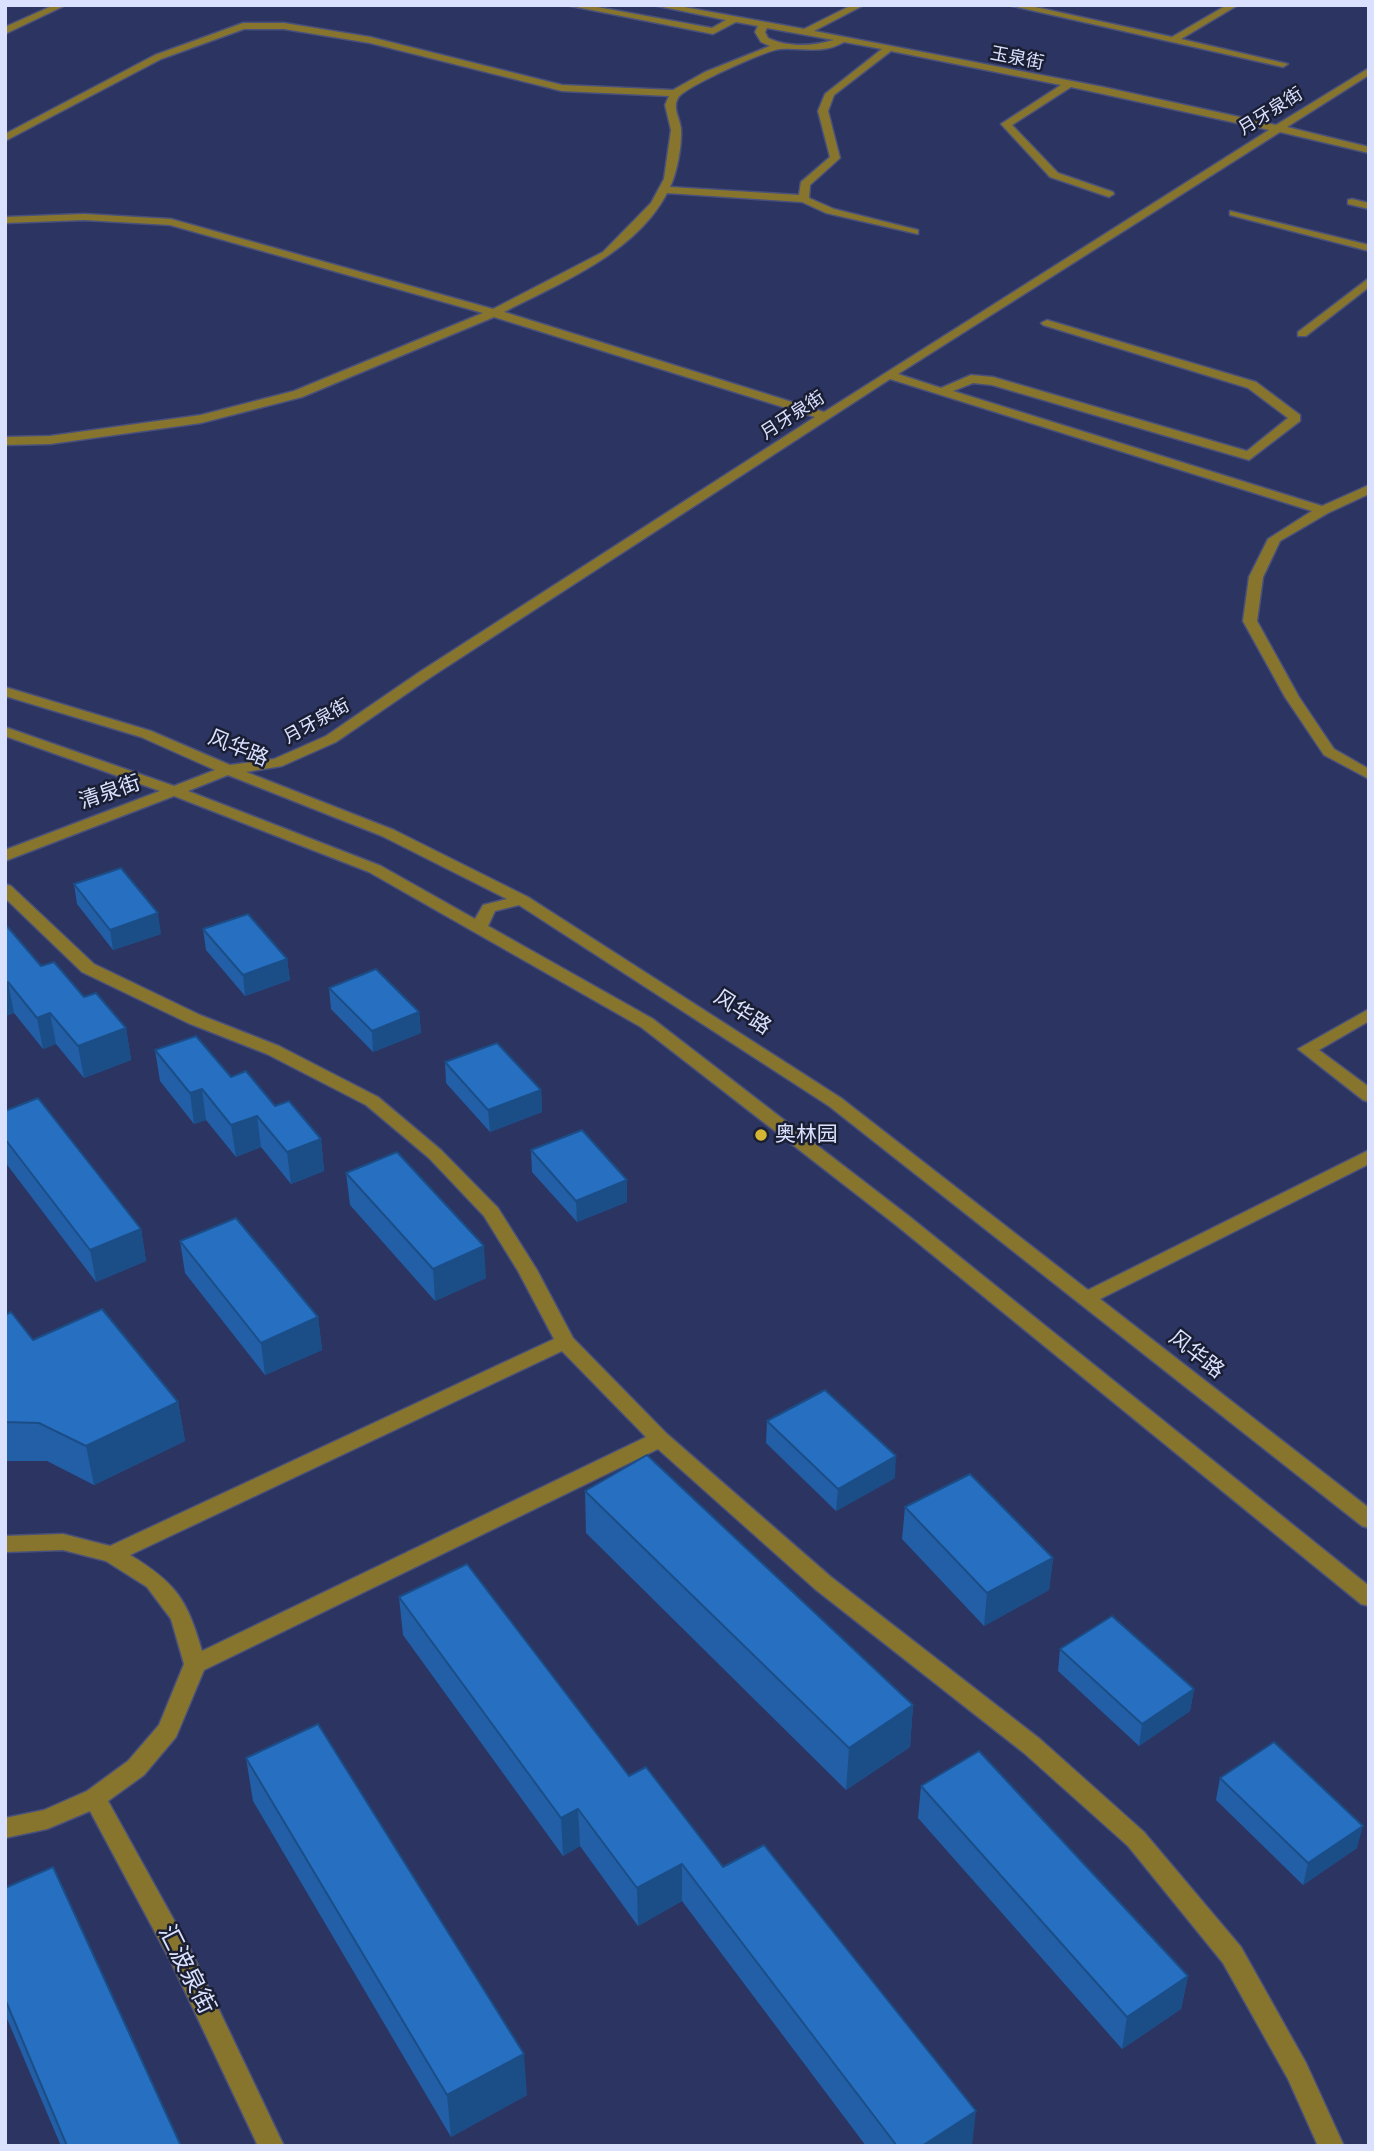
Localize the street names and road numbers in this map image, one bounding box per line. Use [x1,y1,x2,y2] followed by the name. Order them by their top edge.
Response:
[988,43,1046,75] street label: 玉泉街
[1235,84,1307,140] street label: 月牙泉街
[757,387,829,445] street label: 月牙泉街
[280,695,354,749] street label: 月牙泉街
[204,726,272,772] street label: 风华路
[76,771,144,815] street label: 清泉街
[709,985,775,1041] street label: 风华路
[1163,1326,1229,1384] street label: 风华路
[151,1921,221,2019] street label: 汇波泉街

